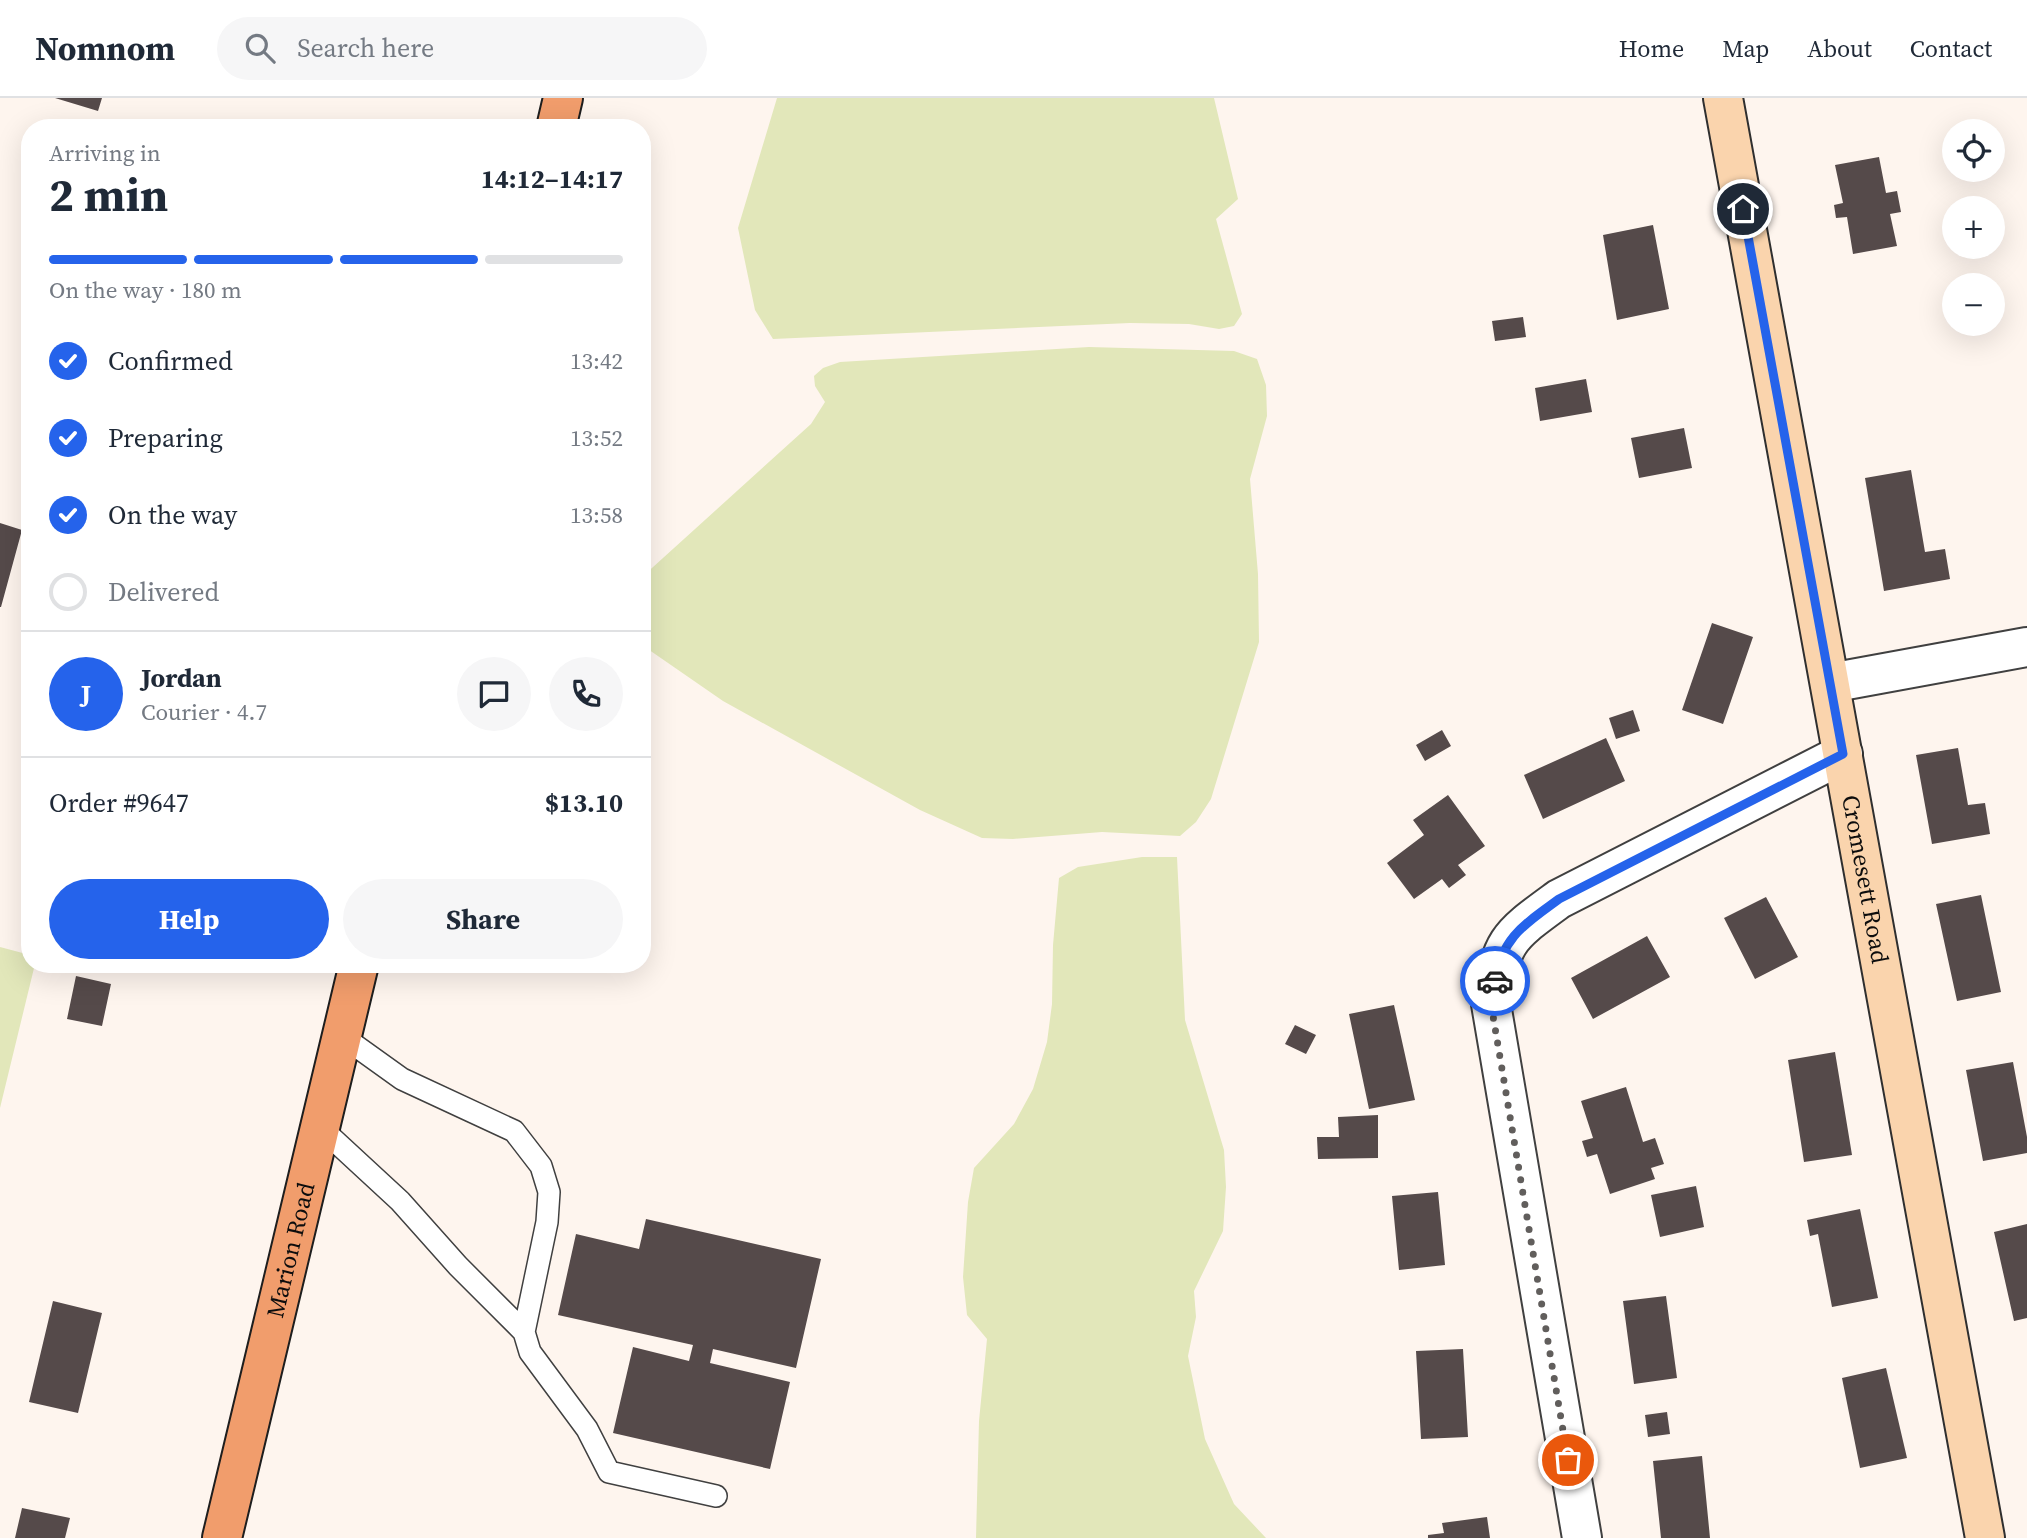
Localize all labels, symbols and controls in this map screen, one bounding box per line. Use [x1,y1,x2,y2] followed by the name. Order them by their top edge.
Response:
[217,17,707,80] search box
[35,26,175,71] text: Nomnom
[241,29,279,67] icon: search
[297,30,434,66] text: Search here
[1619,32,1684,65] text: Home
[1722,32,1769,65] text: Map
[1807,32,1872,65] text: About
[1910,32,1992,65] text: Contact
[1942,119,2005,336] map controls
[1942,119,2005,182] button: locate
[49,137,161,169] text: Arriving in
[481,161,623,197] text: 14:12–14:17
[49,163,168,226] text: 2 min
[1713,179,1773,239] pin
[1724,190,1762,228] icon: home
[1942,196,2005,259] button: +
[1942,273,2005,336] button: −
[49,274,242,306] text: On the way · 180 m
[49,342,87,380] icon: check
[108,343,233,379] text: Confirmed
[570,345,623,377] text: 13:42
[49,419,87,457] icon: check
[108,420,223,456] text: Preparing
[570,422,623,454] text: 13:52
[49,496,87,534] icon: check
[108,497,237,533] text: On the way
[570,499,623,531] text: 13:58
[108,574,219,610] text: Delivered
[457,657,531,731] button: chat
[549,657,623,731] button: phone
[141,660,222,696] text: Jordan
[81,676,91,712] text: J
[141,696,267,728] text: Courier · 4.7
[49,785,189,821] text: Order #9647
[545,785,623,821] text: $13.10
[1834,792,1897,966] street label: Cromesett Road
[49,879,329,959] button: Help
[343,879,623,959] button: Share
[1460,946,1530,1016] courier
[1476,962,1514,1000] icon: car
[258,1178,322,1321] street label: Marion Road
[1538,1430,1598,1490] pin
[1549,1441,1587,1479] icon: bag

